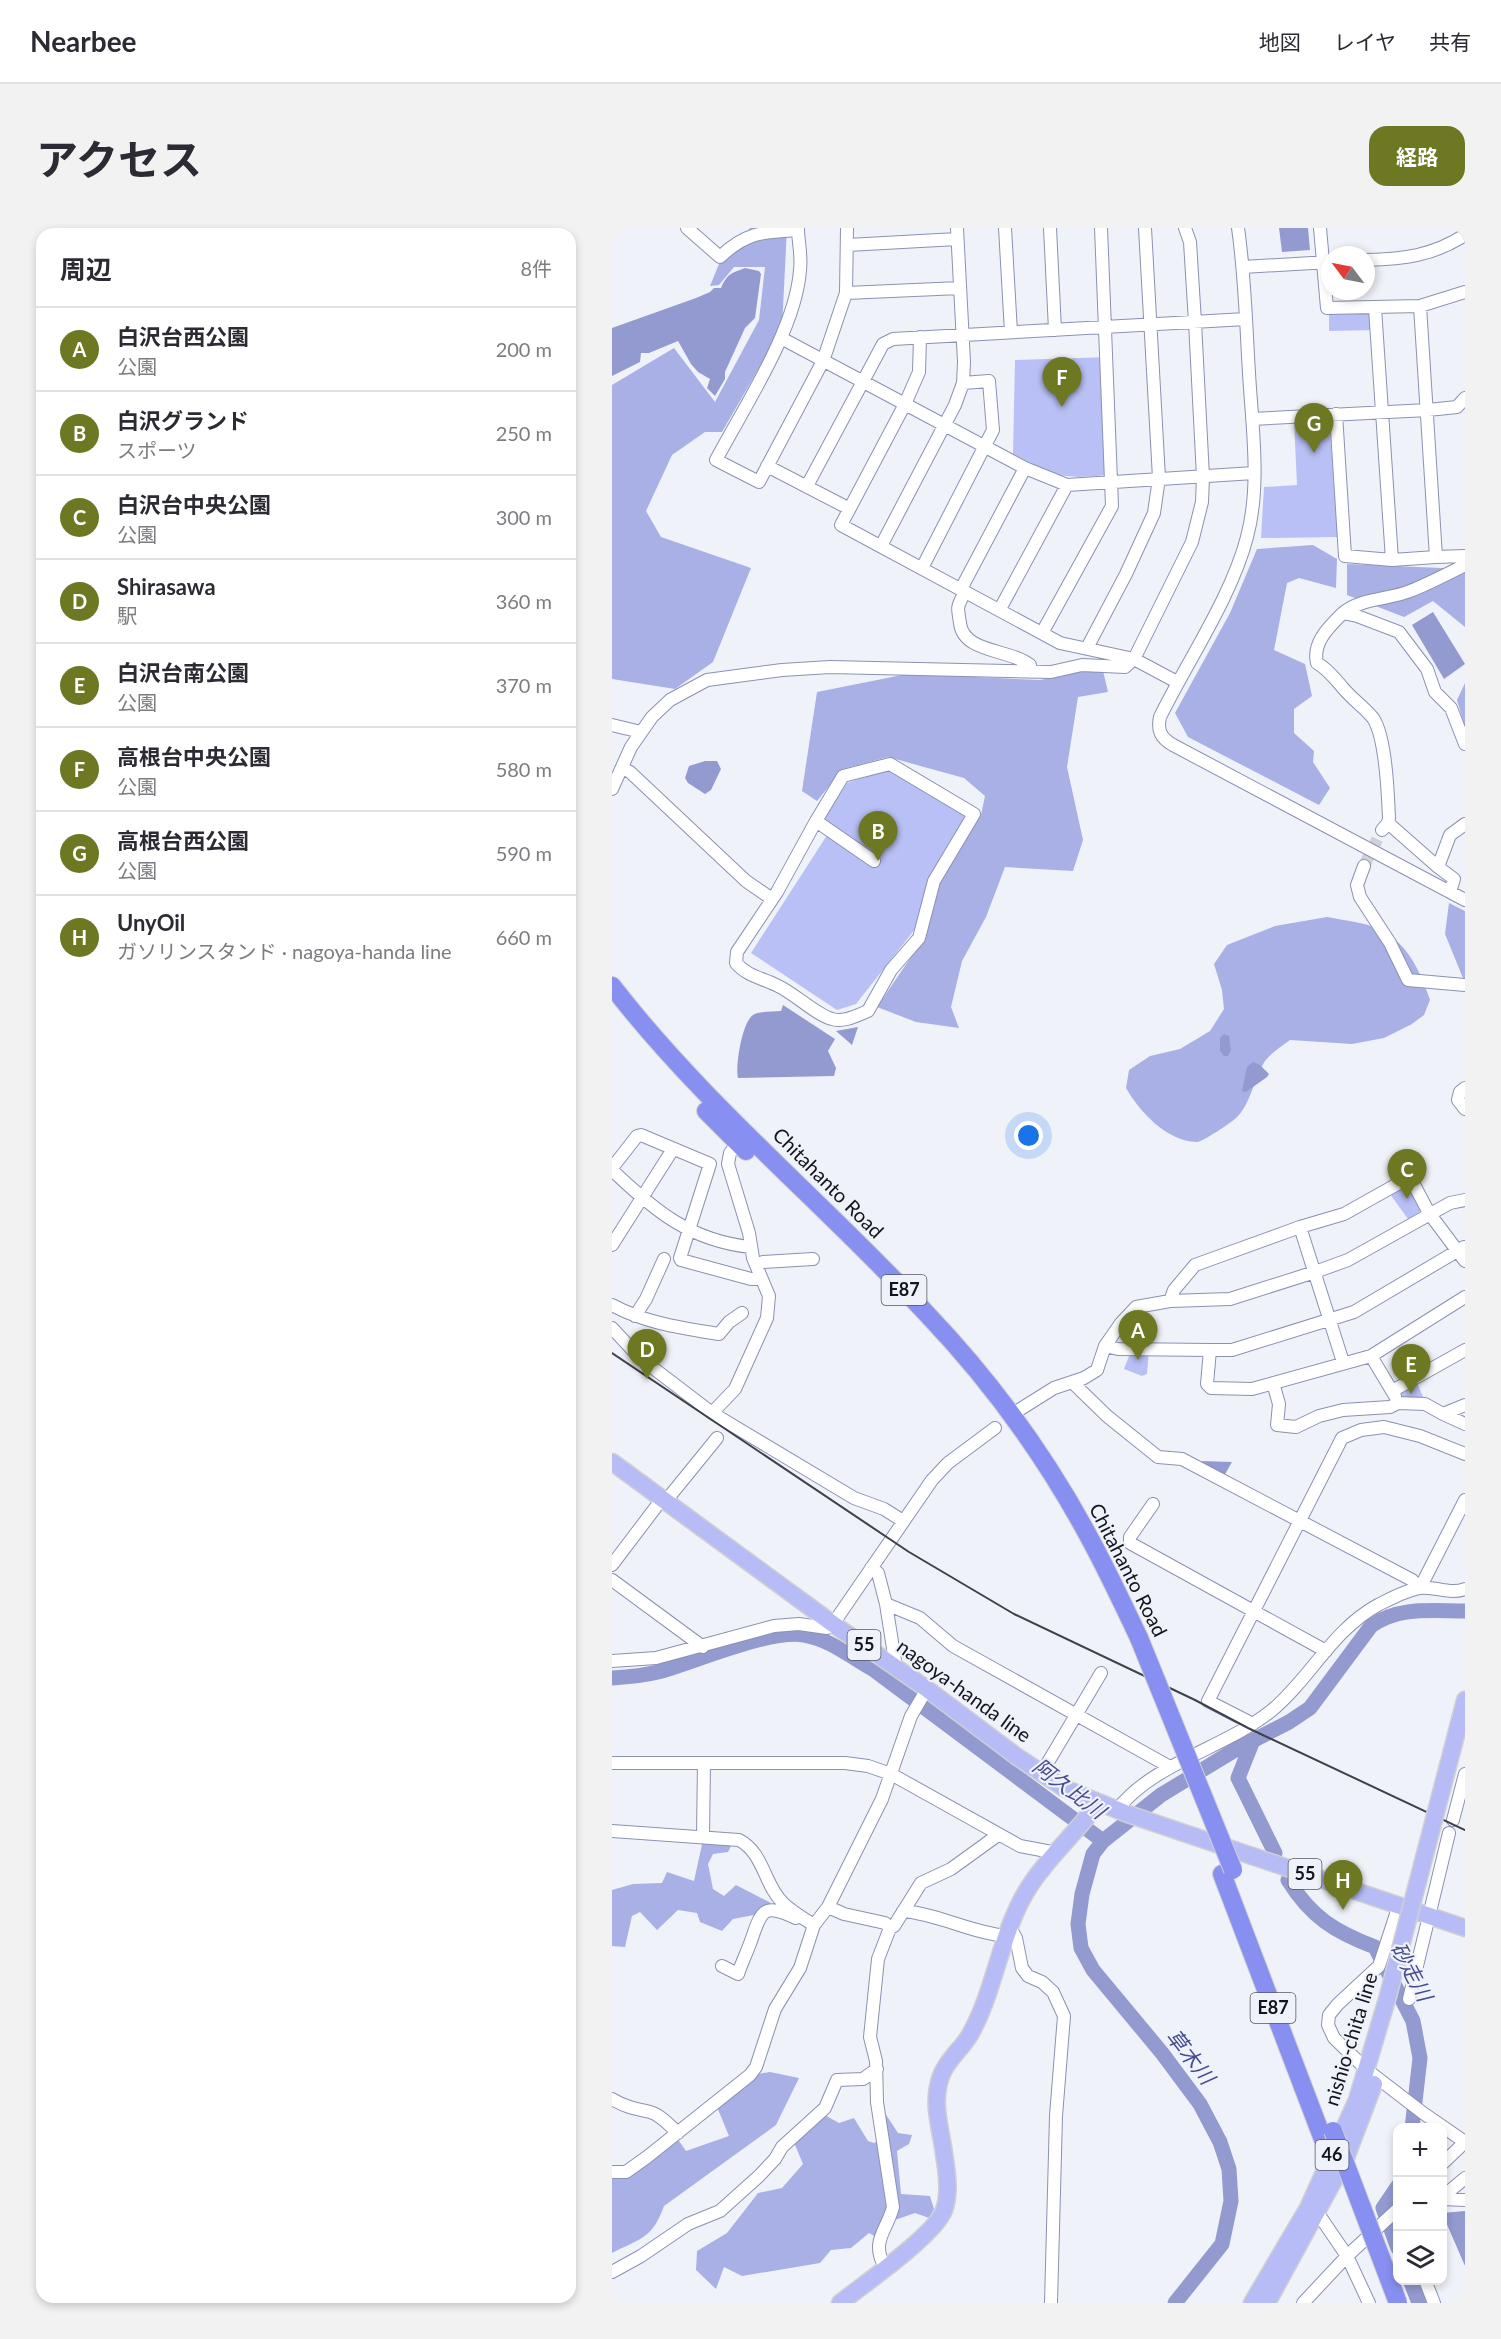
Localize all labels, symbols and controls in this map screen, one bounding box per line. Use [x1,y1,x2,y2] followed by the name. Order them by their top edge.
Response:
[30,24,137,58] text: Nearbee
[1259,29,1301,54] text: 地図
[1334,29,1396,54] text: レイヤ
[1429,29,1471,54] text: 共有
[1369,126,1465,186] button: 経路
[36,134,202,184] text: アクセス
[1321,246,1375,300] north arrow
[60,253,112,285] text: 周辺
[520,256,552,280] text: 8件
[117,323,249,350] text: 白沢台西公園
[73,337,86,361] text: A
[496,337,552,361] text: 200 m
[117,354,157,378] text: 公園
[1042,358,1082,407] pin: F
[1294,404,1334,453] pin: G
[117,407,249,434] text: 白沢グランド
[73,421,86,445] text: B
[496,421,552,445] text: 250 m
[117,438,197,462] text: スポーツ
[117,491,271,518] text: 白沢台中央公園
[73,505,86,529] text: C
[496,505,552,529] text: 300 m
[117,522,157,546] text: 公園
[117,573,216,600] text: Shirasawa
[72,589,87,613] text: D
[496,589,552,613] text: 360 m
[117,603,137,627] text: 駅
[117,659,249,686] text: 白沢台南公園
[74,673,85,697] text: E
[496,673,552,697] text: 370 m
[117,690,157,714] text: 公園
[117,743,271,770] text: 高根台中央公園
[74,757,85,781] text: F
[496,757,552,781] text: 580 m
[117,774,157,798] text: 公園
[858,812,898,861] pin: B
[117,827,249,854] text: 高根台西公園
[72,841,87,865] text: G
[496,841,552,865] text: 590 m
[117,858,157,882] text: 公園
[117,909,185,936] text: UnyOil
[72,925,87,949] text: H
[496,925,552,949] text: 660 m
[117,939,452,963] text: ガソリンスタンド · nagoya-handa line
[1014,1121,1043,1150] your location
[768,1122,889,1243] street label: Chitahanto Road
[1388,1150,1426,1199] pin: C
[882,1275,926,1305] road number: E87
[1118,1310,1158,1360] pin: A
[627,1330,666,1379] pin: D
[1392,1344,1430,1394] pin: E
[1085,1499,1173,1640] street label: Chitahanto Road
[848,1630,880,1660] road number: 55
[893,1634,1036,1747] street label: nagoya-handa line
[1029,1753,1113,1824] water label: 阿久比川
[1288,1859,1322,1889] road number: 55
[1324,1860,1362,1910] pin: H
[1386,1938,1439,2007] water label: 砂走川
[1318,1969,1382,2108] street label: nishio-chita line
[1250,1993,1296,2023] road number: E87
[1162,2024,1222,2090] water label: 草木川
[1393,2123,1447,2285] map controls
[1393,2123,1447,2177] button: +
[1316,2140,1348,2170] road number: 46
[1393,2177,1447,2231] button: −
[1393,2231,1447,2285] button: layers

